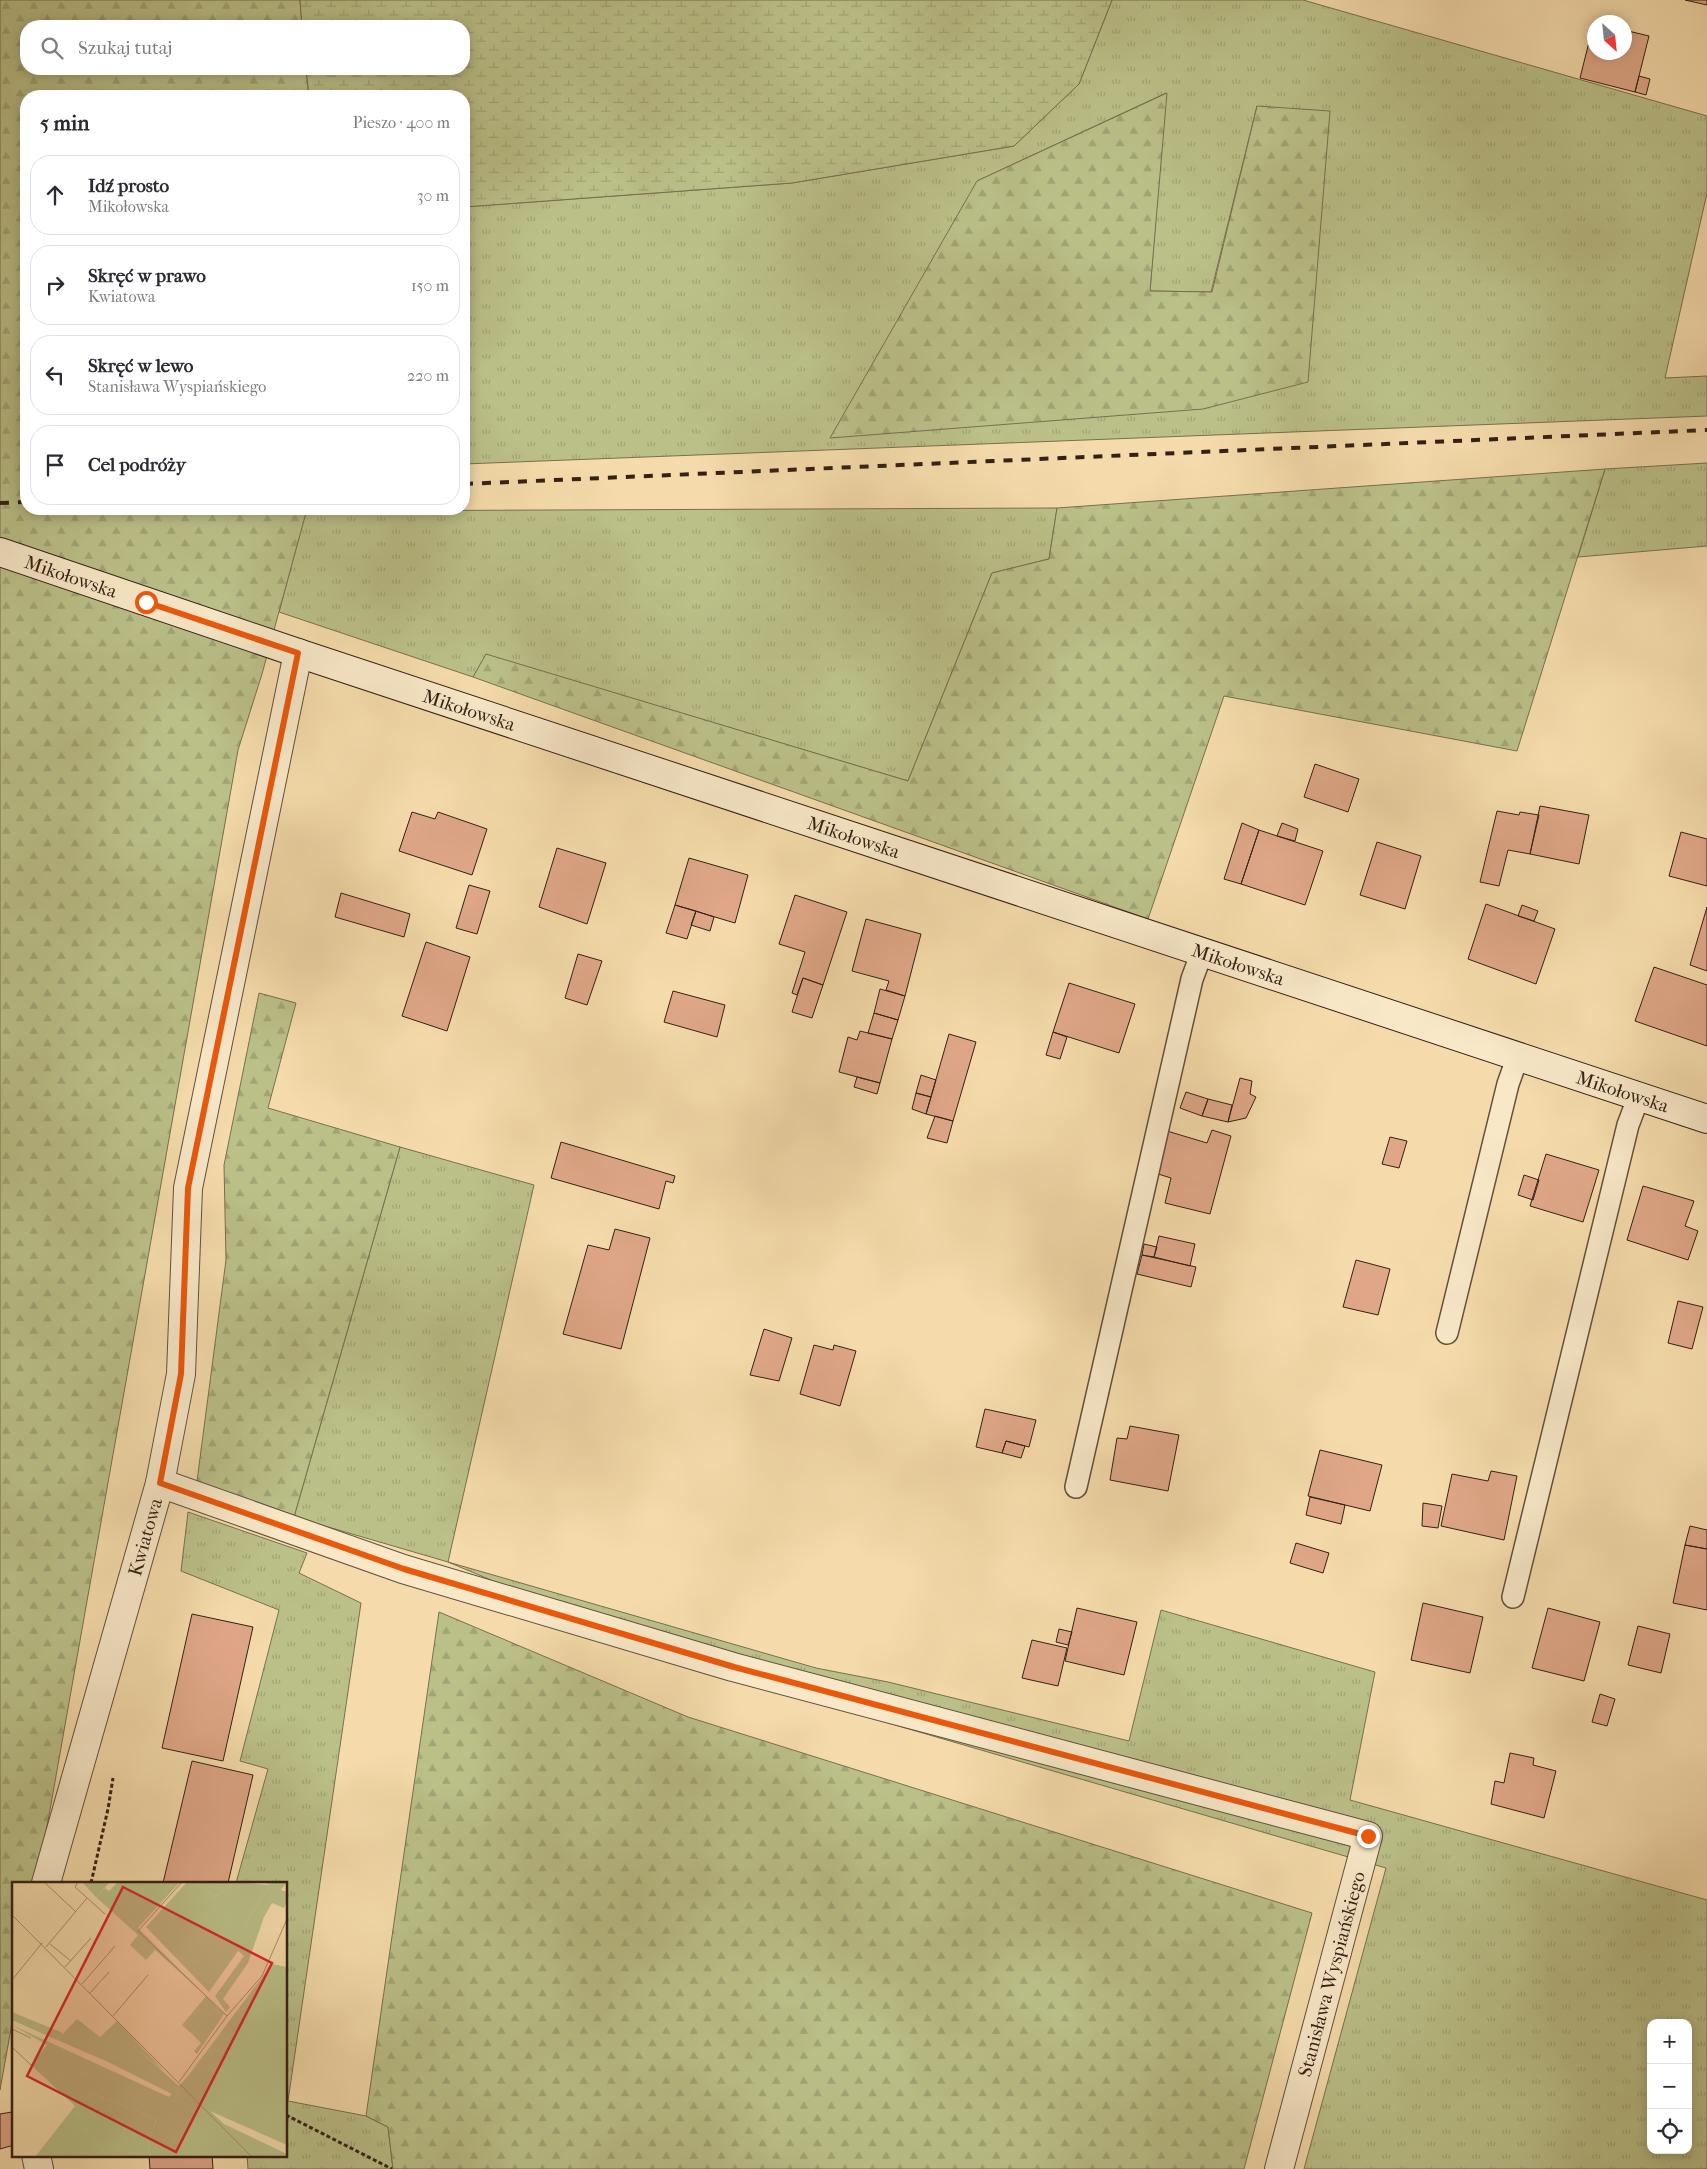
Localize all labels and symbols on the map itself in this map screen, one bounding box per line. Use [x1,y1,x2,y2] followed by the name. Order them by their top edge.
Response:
[1587,15,1632,60] north arrow
[22,551,120,603] street label: Mikołowska
[135,591,158,614] route start
[420,685,518,736] street label: Mikołowska
[804,812,903,863] street label: Mikołowska
[1189,939,1287,991] street label: Mikołowska
[1573,1067,1672,1118] street label: Mikołowska
[124,1495,167,1579] street label: Kwiatowa
[1357,1825,1380,1848] route end
[1294,1869,1370,2079] street label: Stanisława Wyspiańskiego
[12,1882,288,2156] inset map

